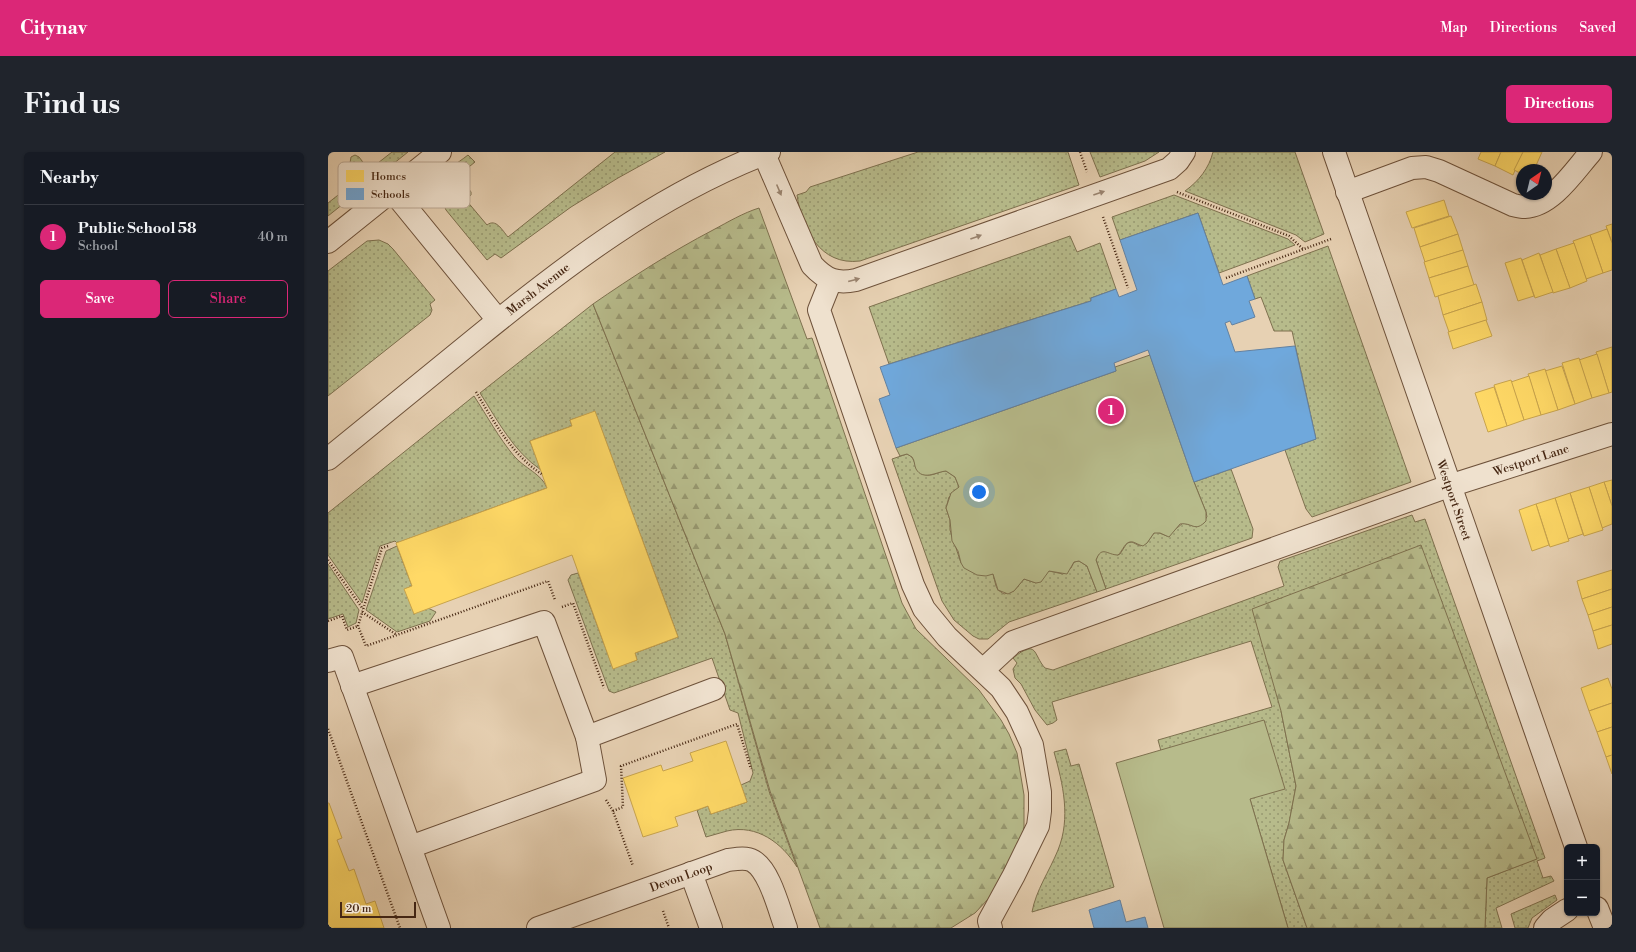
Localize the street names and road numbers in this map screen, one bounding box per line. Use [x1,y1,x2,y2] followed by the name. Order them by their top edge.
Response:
[504,260,573,319] street label: Marsh Avenue
[1490,441,1571,480] street label: Westport Lane
[1432,457,1475,543] street label: Westport Street
[648,859,715,896] street label: Devon Loop

